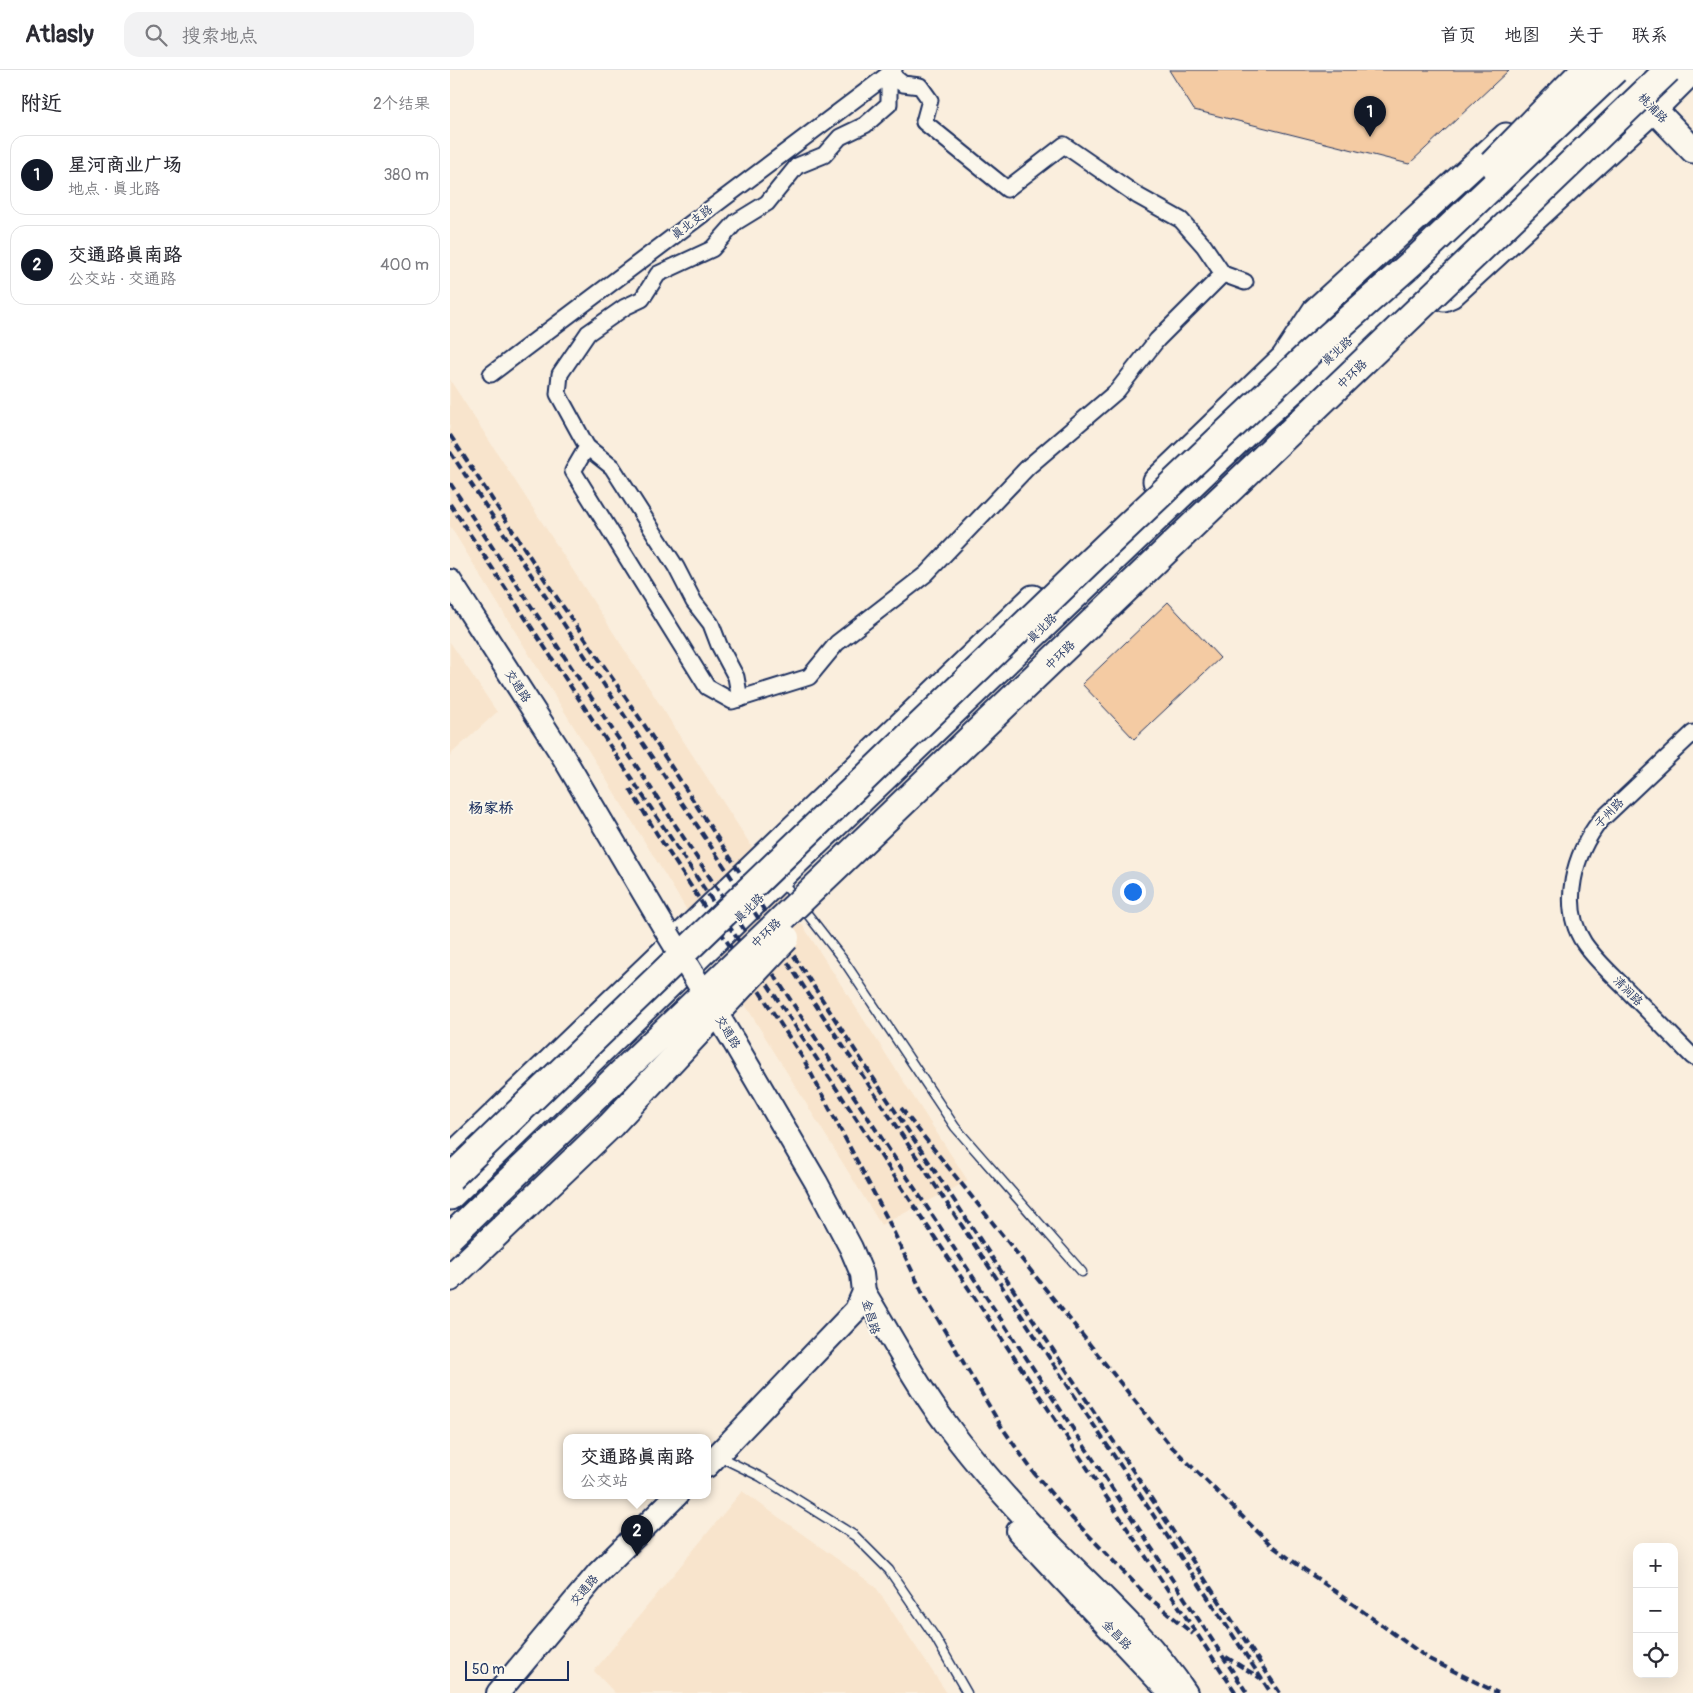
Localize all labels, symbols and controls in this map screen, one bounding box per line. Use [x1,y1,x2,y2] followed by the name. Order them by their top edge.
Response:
[124,12,474,57] search box
[25,20,94,49] text: Atlasly
[142,21,170,49] icon: search
[182,24,258,48] text: 搜索地点
[1440,24,1476,47] text: 首页
[1504,24,1540,47] text: 地图
[1568,24,1604,47] text: 关于
[1632,24,1668,47] text: 联系
[20,90,62,117] text: 附近
[1635,90,1671,127] street label: 桃浦路
[373,94,430,114] text: 2个结果
[1354,96,1386,137] pin: 1
[68,153,182,177] text: 星河商业广场
[34,165,40,185] text: 1
[383,165,429,185] text: 380 m
[68,179,160,199] text: 地点 · 真北路
[669,202,716,243] street label: 真北支路
[68,243,182,267] text: 交通路真南路
[33,255,41,275] text: 2
[380,255,429,275] text: 400 m
[68,269,176,289] text: 公交站 · 交通路
[1319,334,1356,369] street label: 真北路
[1334,356,1371,392] street label: 中环路
[1024,610,1061,646] street label: 真北路
[1042,637,1079,673] street label: 中环路
[501,667,534,705] street label: 交通路
[1591,795,1627,832] street label: 子州路
[468,799,514,818] district label: 杨家桥
[1120,879,1146,905] your location
[731,890,768,926] street label: 真北路
[748,915,785,951] street label: 中环路
[1610,973,1646,1009] street label: 清涧路
[712,1013,743,1052] street label: 交通路
[858,1298,883,1337] street label: 金昌路
[563,1434,711,1499] popup
[580,1445,694,1469] text: 交通路真南路
[580,1471,628,1491] text: 公交站
[621,1515,653,1556] pin: 2
[1633,1543,1678,1678] map controls
[1633,1543,1678,1588] button: +
[567,1572,602,1609] street label: 交通路
[1633,1588,1678,1633] button: −
[1099,1617,1135,1654] street label: 金昌路
[1633,1633,1678,1678] button: locate
[465,1658,569,1681] scale bar
[472,1661,505,1678] text: 50 m

